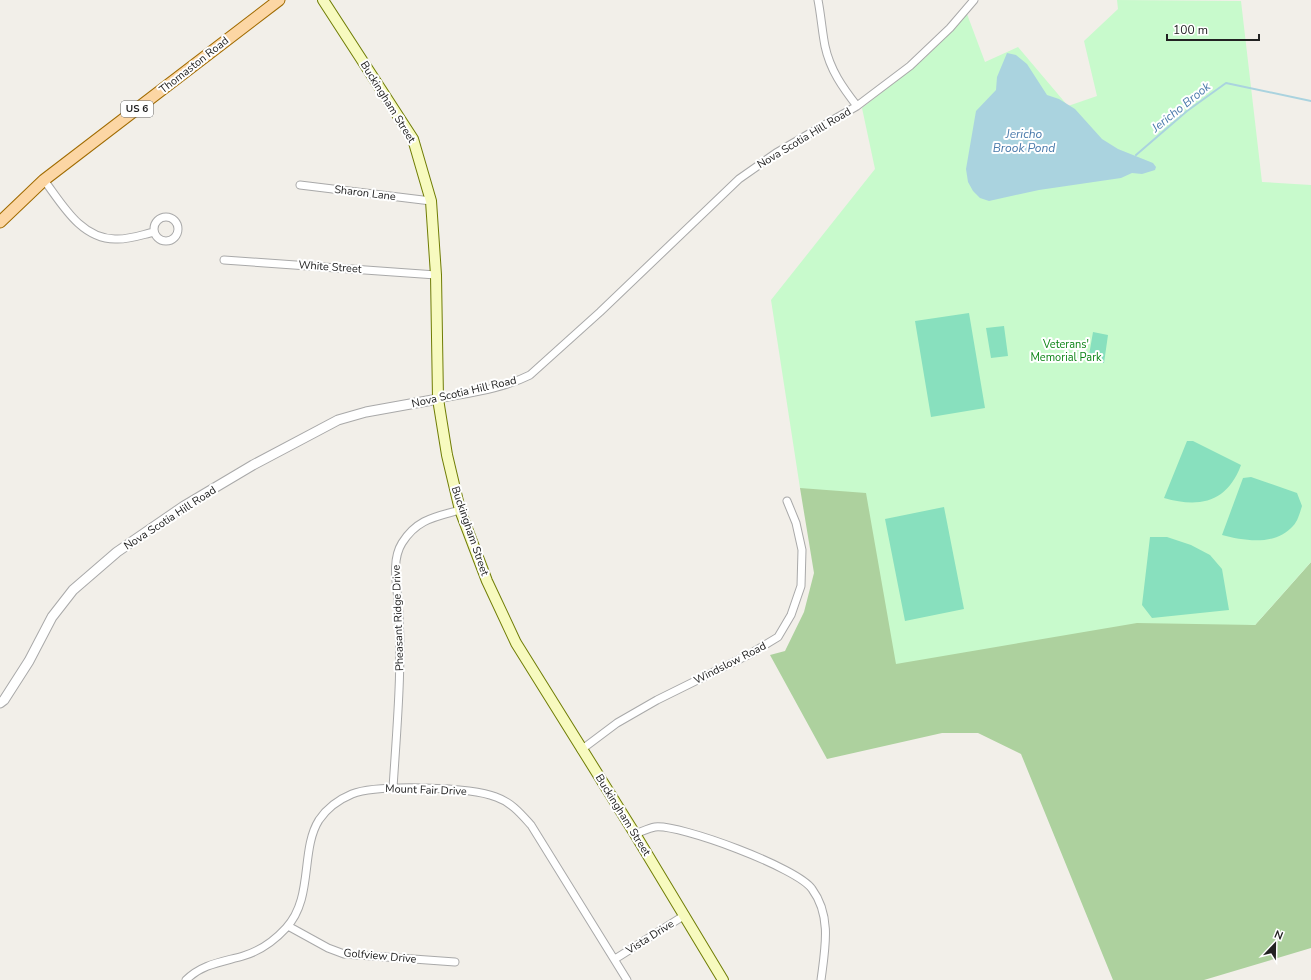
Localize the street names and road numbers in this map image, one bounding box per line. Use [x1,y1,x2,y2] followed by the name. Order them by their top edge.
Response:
[156,33,232,97] street label: Thomaston Road
[357,58,419,146] street label: Buckingham Street
[121,101,153,117] road number: US 6
[754,104,854,172] street label: Nova Scotia Hill Road
[333,182,397,204] street label: Sharon Lane
[298,257,362,277] street label: White Street
[410,373,518,411] street label: Nova Scotia Hill Road
[121,483,219,553] street label: Nova Scotia Hill Road
[448,484,492,578] street label: Buckingham Street
[389,564,407,671] street label: Pheasant Ridge Drive
[691,638,769,688] street label: Windslow Road
[592,771,654,859] street label: Buckingham Street
[385,781,467,799] street label: Mount Fair Drive
[622,916,677,958] street label: Vista Drive
[343,945,417,967] street label: Golfview Drive

